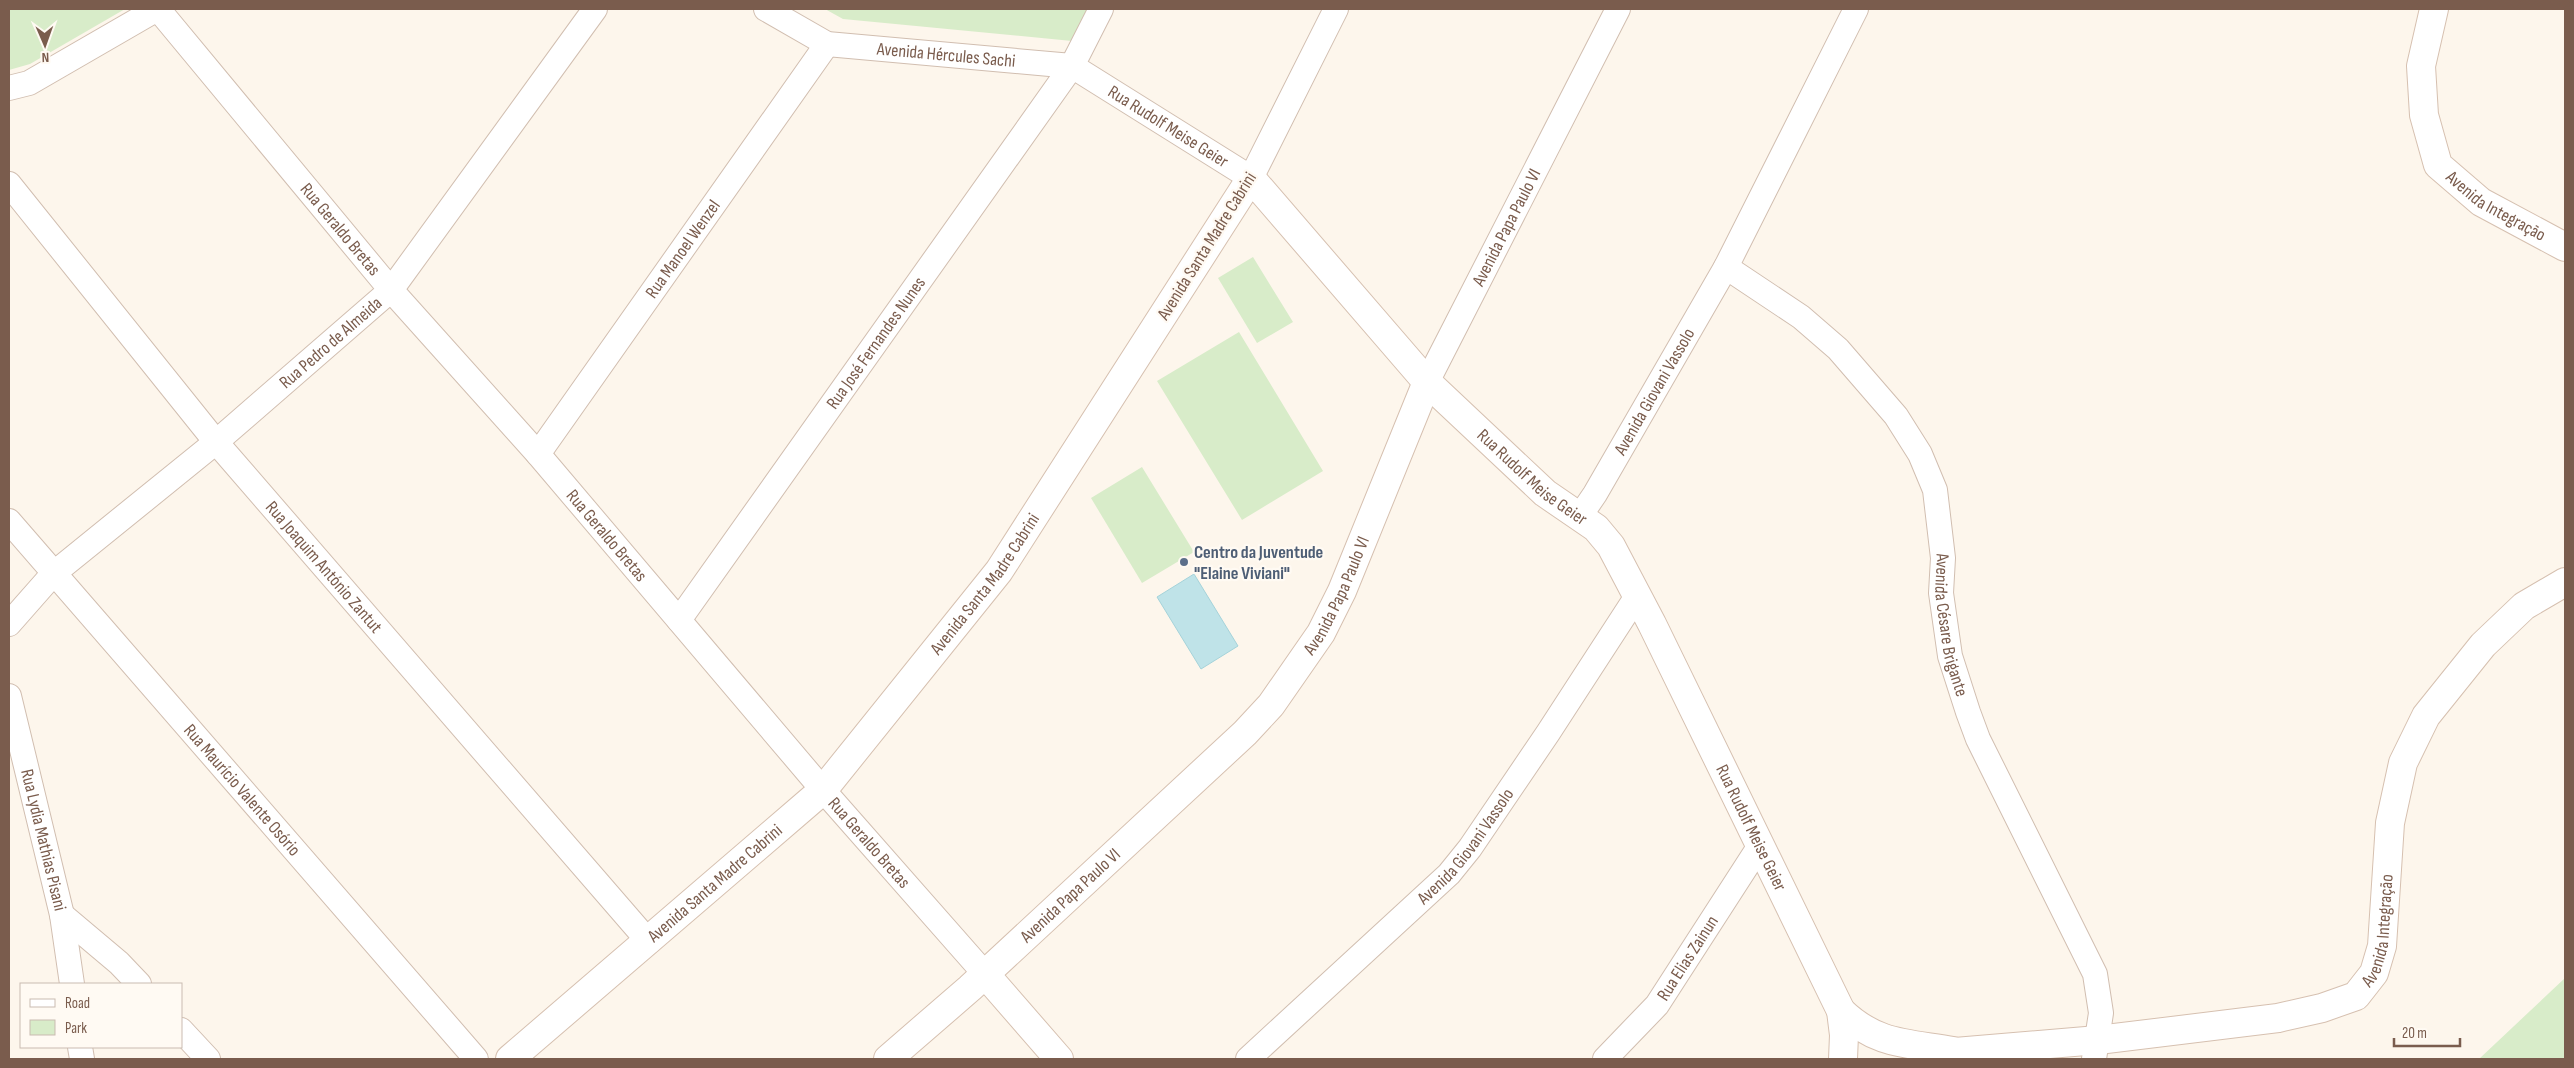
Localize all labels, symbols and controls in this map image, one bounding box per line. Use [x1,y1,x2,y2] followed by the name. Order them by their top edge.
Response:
[20,20,70,70] north arrow
[875,38,1016,71] street label: Avenida Hércules Sachi
[41,49,49,66] text: N
[1104,81,1232,172] street label: Rua Rudolf Meise Geier
[1467,165,1545,290] street label: Avenida Papa Paulo VI
[2441,166,2549,245] street label: Avenida Integração
[1153,168,1261,325] street label: Avenida Santa Madre Cabrini
[296,179,385,280] street label: Rua Geraldo Bretas
[641,196,724,302] street label: Rua Manoel Wenzel
[822,273,930,413] street label: Rua José Fernandes Nunes
[275,292,386,393] street label: Rua Pedro de Almeida
[1609,324,1699,459] street label: Avenida Giovani Vassolo
[1473,424,1591,529] street label: Rua Rudolf Meise Geier
[562,485,652,586] street label: Rua Geraldo Bretas
[261,497,387,637] street label: Rua Joaquim António Zantut
[925,509,1044,659] street label: Avenida Santa Madre Cabrini
[1298,533,1374,659] street label: Avenida Papa Paulo VI
[1194,542,1323,584] place label: Centro da Juventude "Elaine Viviani"
[1930,551,1973,699] street label: Avenida Césare Brigante
[1178,556,1190,568] marker: Centro da Juventude "Elaine Viviani"
[180,720,305,860] street label: Rua Maurício Valente Osório
[1712,761,1791,894] street label: Rua Rudolf Meise Geier
[17,767,71,913] street label: Rua Lydia Mathias Pisani
[1412,784,1518,909] street label: Avenida Giovani Vassolo
[824,793,915,892] street label: Rua Geraldo Bretas
[643,820,786,947] street label: Avenida Santa Madre Cabrini
[1015,844,1124,947] street label: Avenida Papa Paulo VI
[2356,874,2397,992] street label: Avenida Integração
[1652,911,1723,1004] street label: Rua Elias Zainun
[20,983,182,1048] legend
[65,994,90,1013] text: Road
[2394,1016,2460,1048] scale bar
[65,1019,87,1038] text: Park
[2402,1024,2427,1043] text: 20 m

